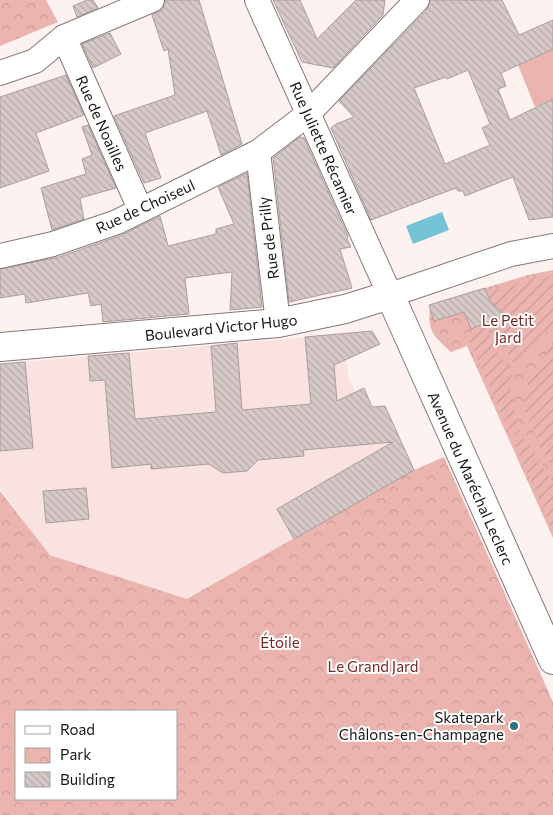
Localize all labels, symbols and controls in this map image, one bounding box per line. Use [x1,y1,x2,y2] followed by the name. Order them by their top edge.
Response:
[73,72,131,174] street label: Rue de Noailles
[287,79,361,217] street label: Rue Juliette Récamier
[93,175,197,237] street label: Rue de Choiseul
[254,195,282,280] street label: Rue de Prilly
[144,310,298,344] street label: Boulevard Victor Hugo
[482,311,534,346] park label: Le Petit Jard
[425,389,517,567] street label: Avenue du Maréchal Leclerc
[260,632,300,651] park label: Étoile
[328,657,418,675] park label: Le Grand Jard
[339,708,504,743] place label: Skatepark Châlons-en-Champagne
[15,710,178,800] legend
[60,720,95,738] text: Road
[508,720,520,732] marker: Skatepark Châlons-en-Champagne
[60,745,91,763] text: Park
[60,770,115,788] text: Building

